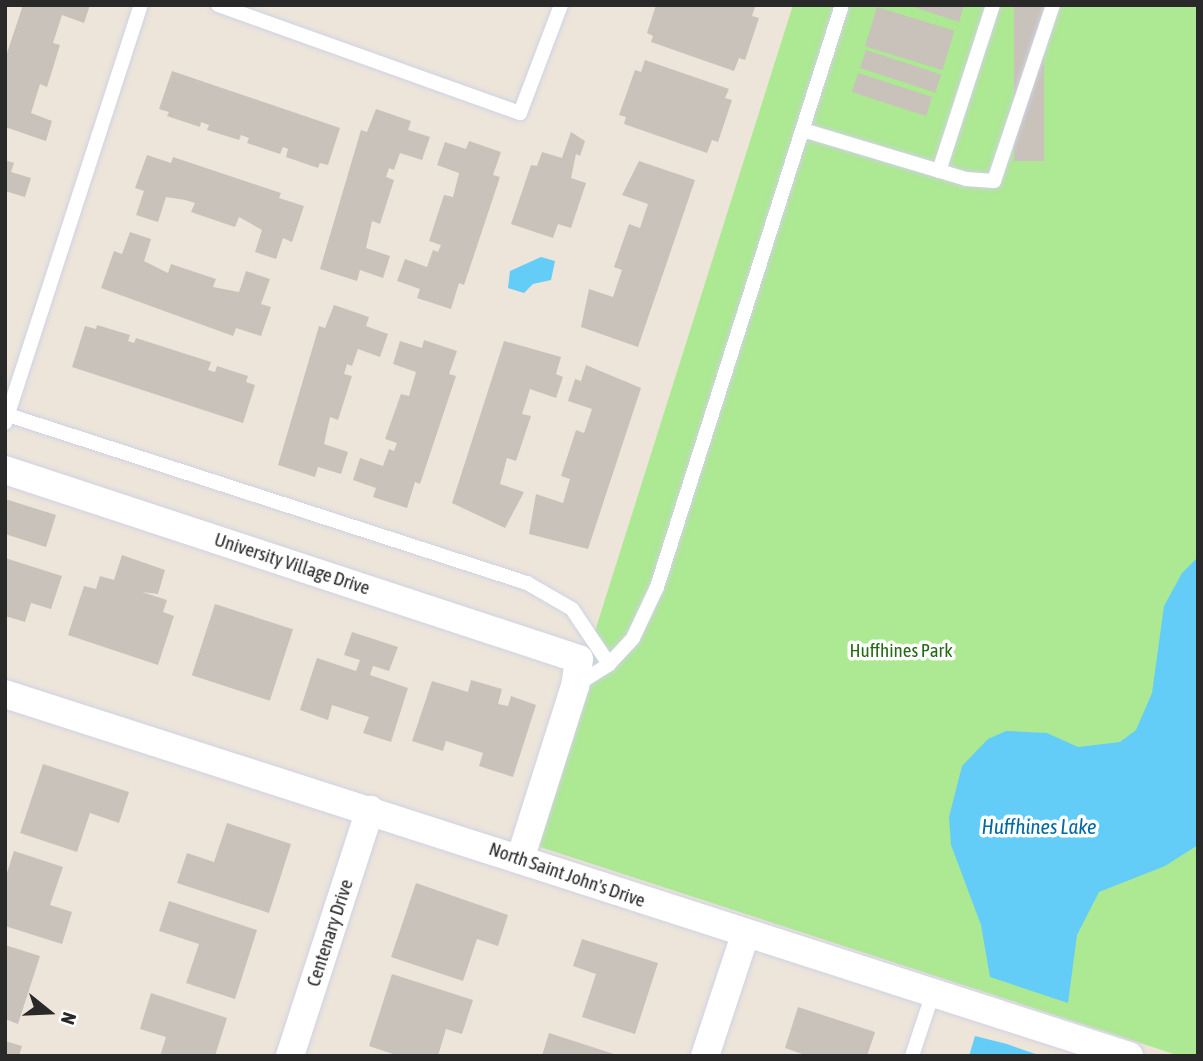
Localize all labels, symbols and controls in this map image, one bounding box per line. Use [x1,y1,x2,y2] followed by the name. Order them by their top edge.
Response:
[211,528,373,600] street label: University Village Drive
[850,640,952,662] park label: Huffhines Park
[982,813,1096,839] water label: Huffhines Lake
[486,838,648,912] street label: North Saint John's Drive
[302,877,358,989] street label: Centenary Drive
[14,977,84,1047] north arrow
[57,1010,81,1027] text: N

